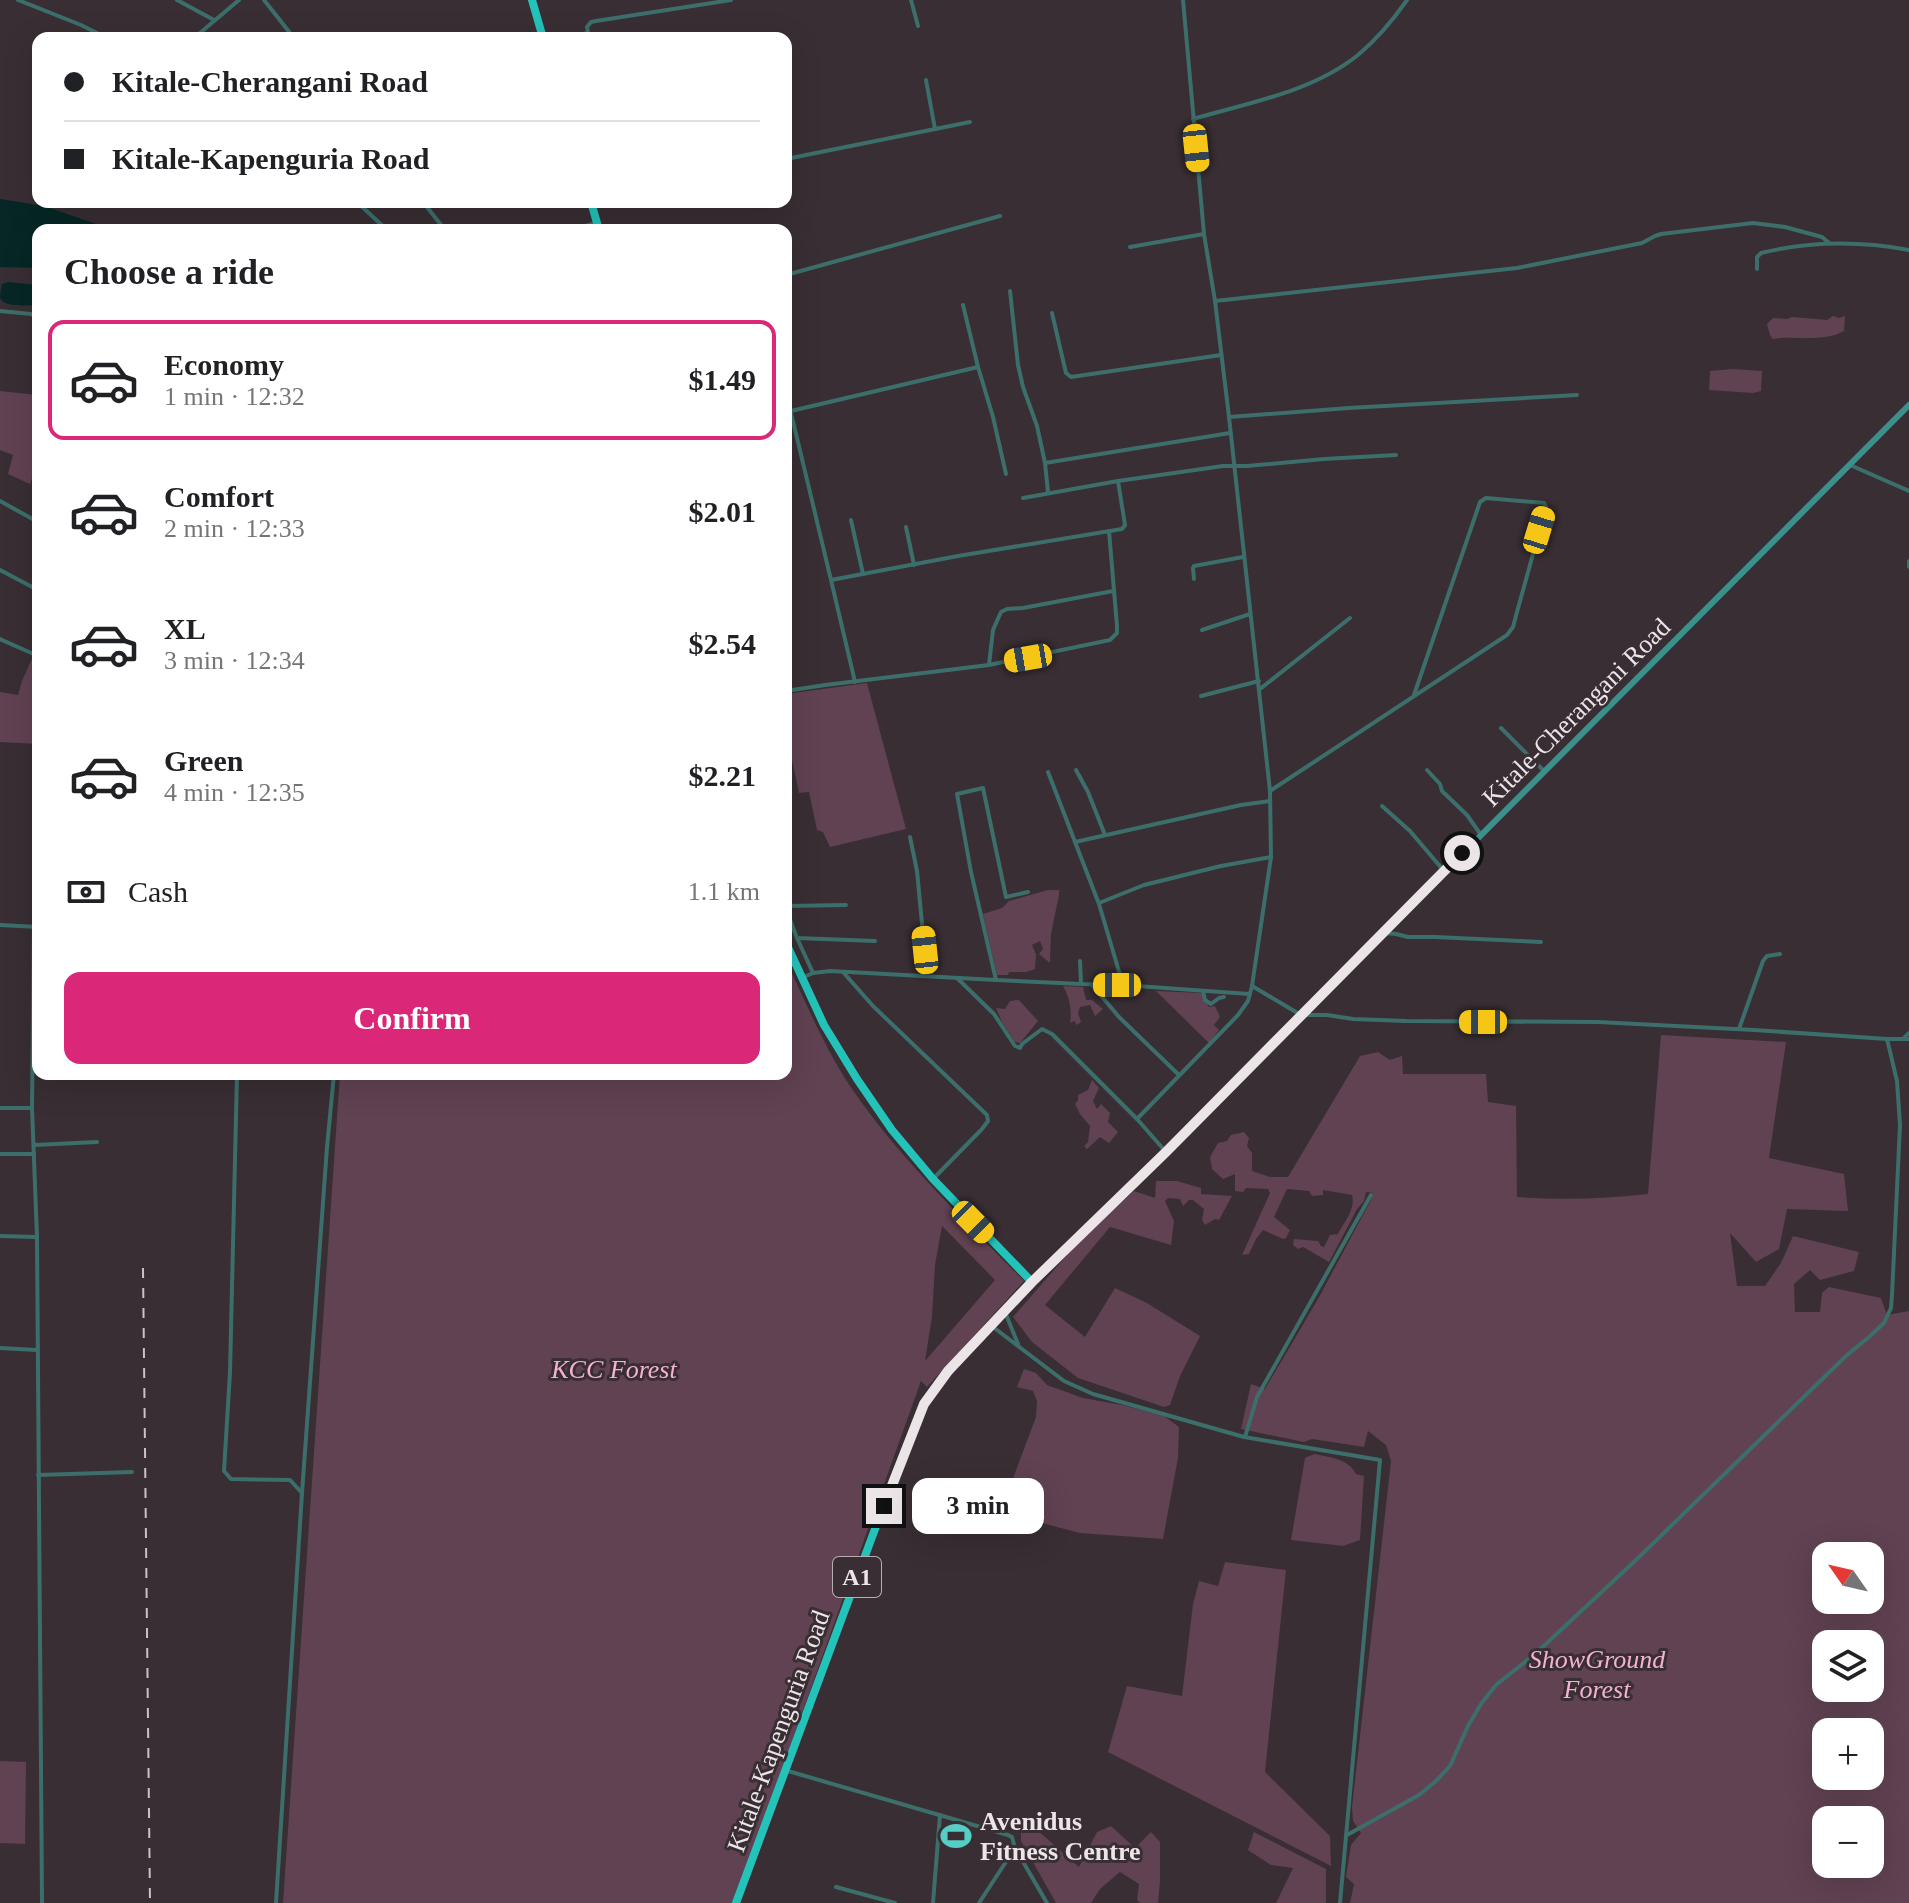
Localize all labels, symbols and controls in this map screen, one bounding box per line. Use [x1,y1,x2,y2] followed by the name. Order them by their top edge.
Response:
[112,65,428,98] text: Kitale-Cherangani Road
[1182,123,1210,173] car
[112,142,430,175] text: Kitale-Kapenguria Road
[64,252,274,292] text: Choose a ride
[68,344,140,416] icon: car
[164,348,284,381] text: Economy
[689,363,756,396] text: $1.49
[164,382,305,411] text: 1 min · 12:32
[68,476,140,548] icon: car
[164,480,274,513] text: Comfort
[689,495,756,528] text: $2.01
[1521,504,1557,556] car
[164,514,305,543] text: 2 min · 12:33
[68,608,140,680] icon: car
[164,612,206,645] text: XL
[1477,613,1676,812] street label: Kitale-Cherangani Road
[689,627,756,660] text: $2.54
[1002,642,1054,674] car
[164,646,305,675] text: 3 min · 12:34
[68,740,140,812] icon: car
[164,744,243,777] text: Green
[689,759,756,792] text: $2.21
[164,778,305,807] text: 4 min · 12:35
[1444,835,1480,871] route start
[64,870,108,914] icon: cash
[128,875,188,908] text: Cash
[688,877,760,906] text: 1.1 km
[911,925,939,975] car
[64,972,760,1064] button: Confirm
[1093,973,1141,997] car
[1459,1010,1507,1034] car
[948,1197,998,1247] car
[550,1355,677,1384] park label: KCC Forest
[912,1478,1044,1534] callout: 3 min
[866,1488,902,1524] route end
[947,1491,1009,1520] text: 3 min
[1812,1542,1884,1614] north arrow
[1812,1542,1884,1878] map controls
[833,1557,881,1597] road number: A1
[721,1606,836,1856] street label: Kitale-Kapenguria Road
[1812,1630,1884,1702] button: layers
[1529,1645,1666,1704] park label: ShowGround Forest
[1812,1718,1884,1790] button: +
[1812,1806,1884,1878] button: −
[980,1807,1141,1866] place label: Avenidus Fitness Centre
[939,1819,973,1853] sports icon: Avenidus Fitness Centre

